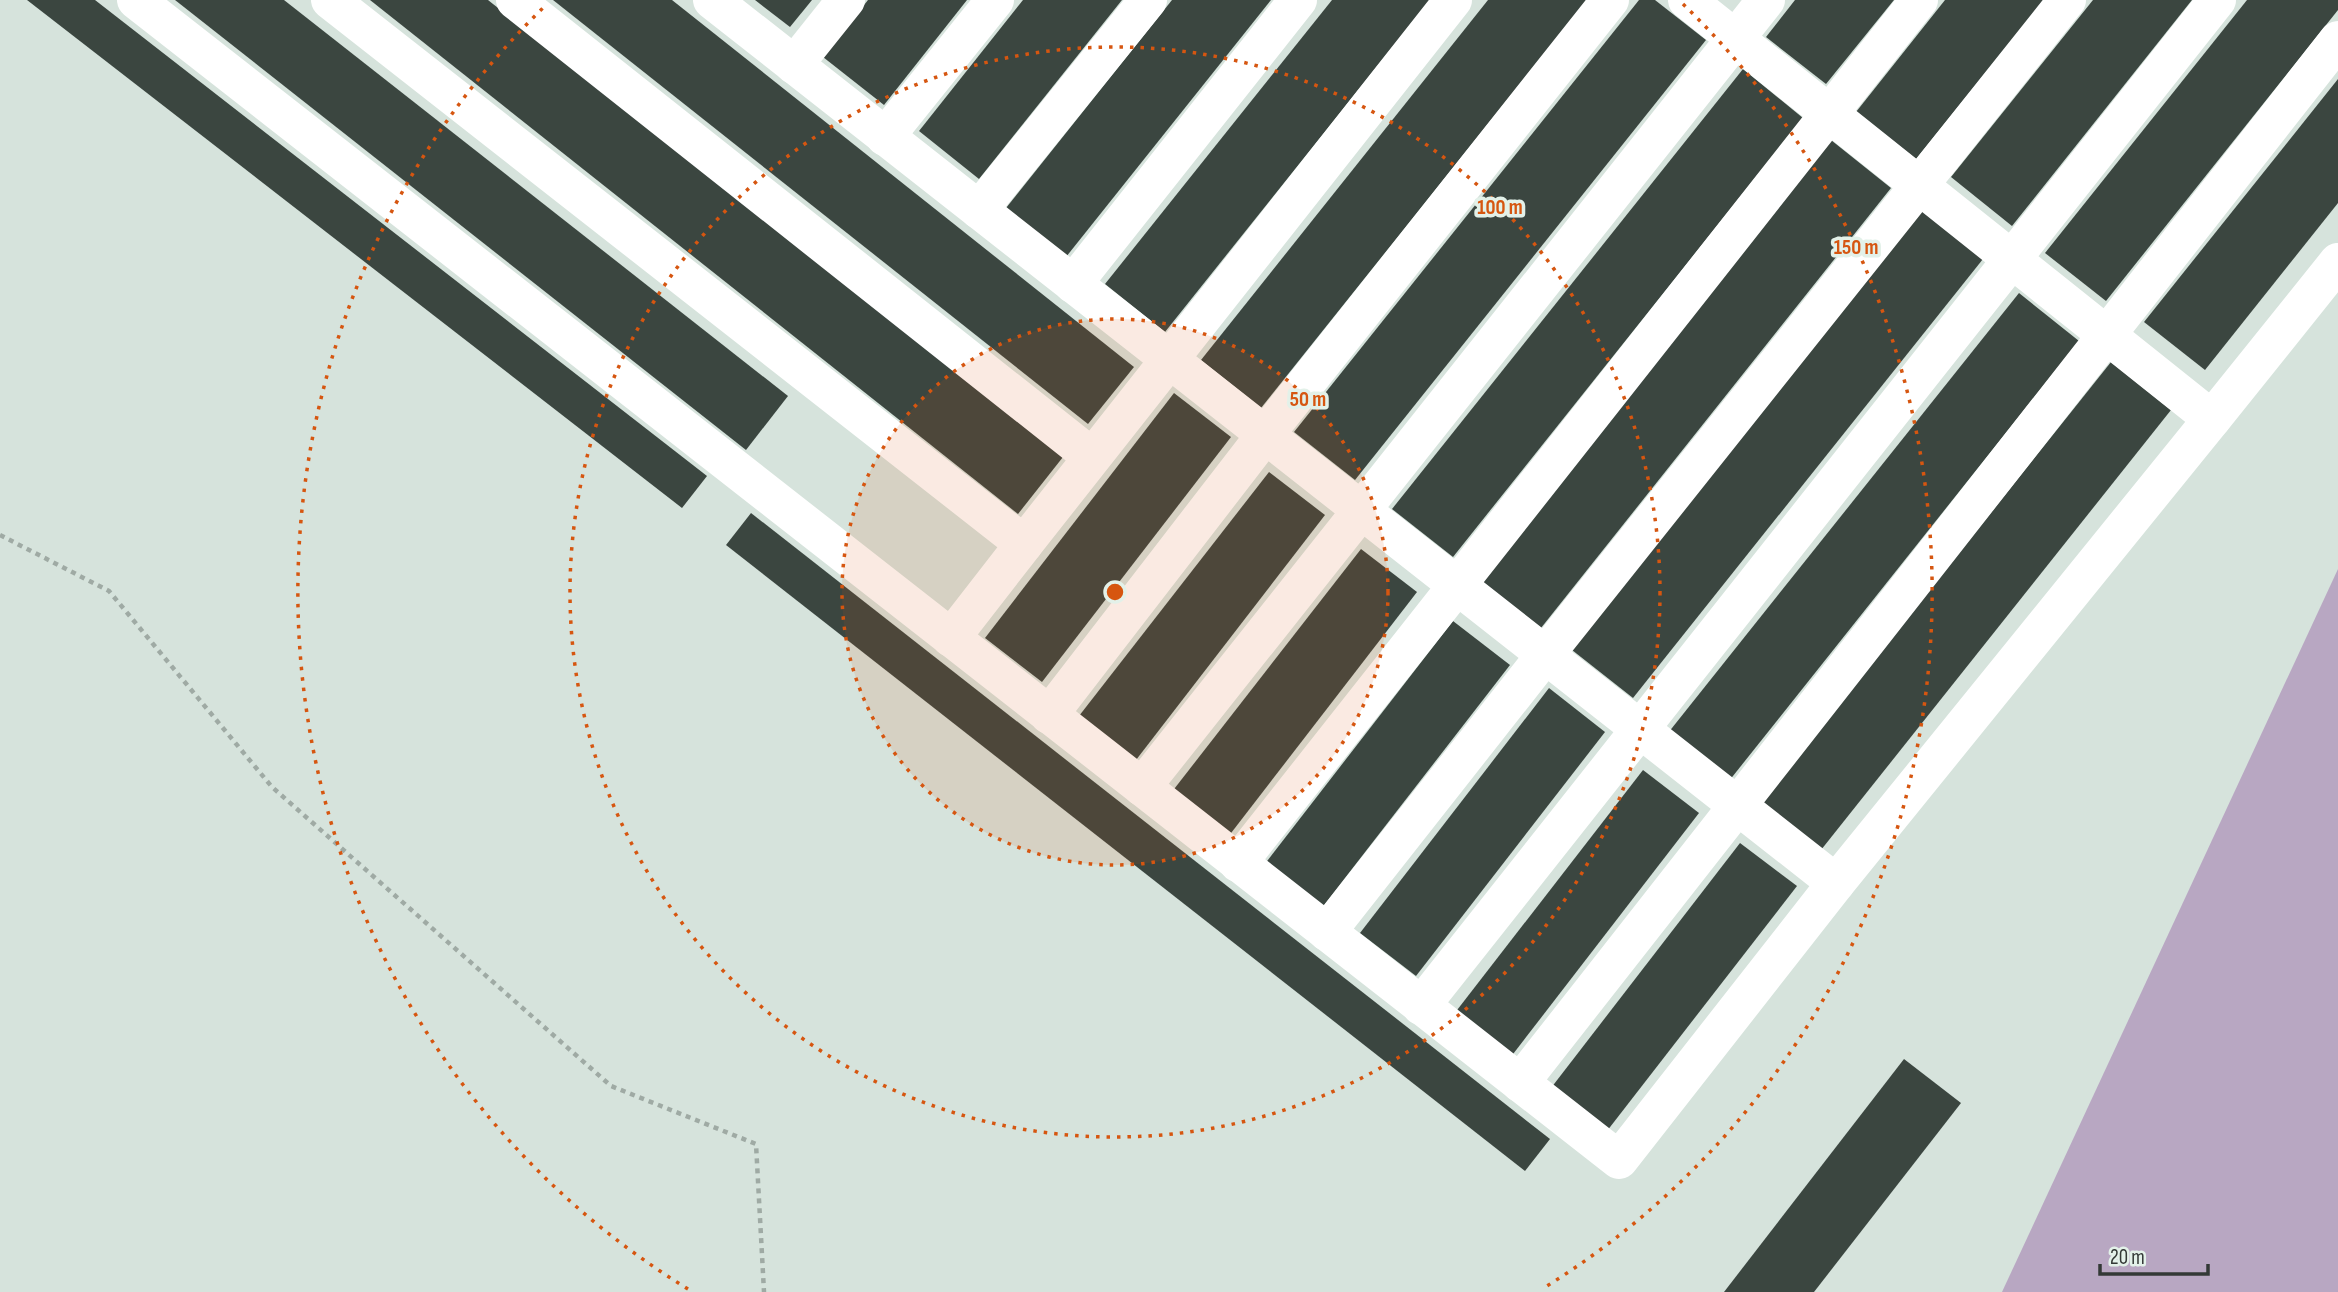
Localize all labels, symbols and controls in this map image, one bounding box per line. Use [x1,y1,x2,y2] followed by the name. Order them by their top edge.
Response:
[1477,195,1523,220] text: 100 m
[1834,235,1878,260] text: 150 m
[1290,387,1326,412] text: 50 m
[1103,580,1127,604] centre of rings
[2100,1232,2208,1276] scale bar
[2110,1245,2145,1270] text: 20 m

